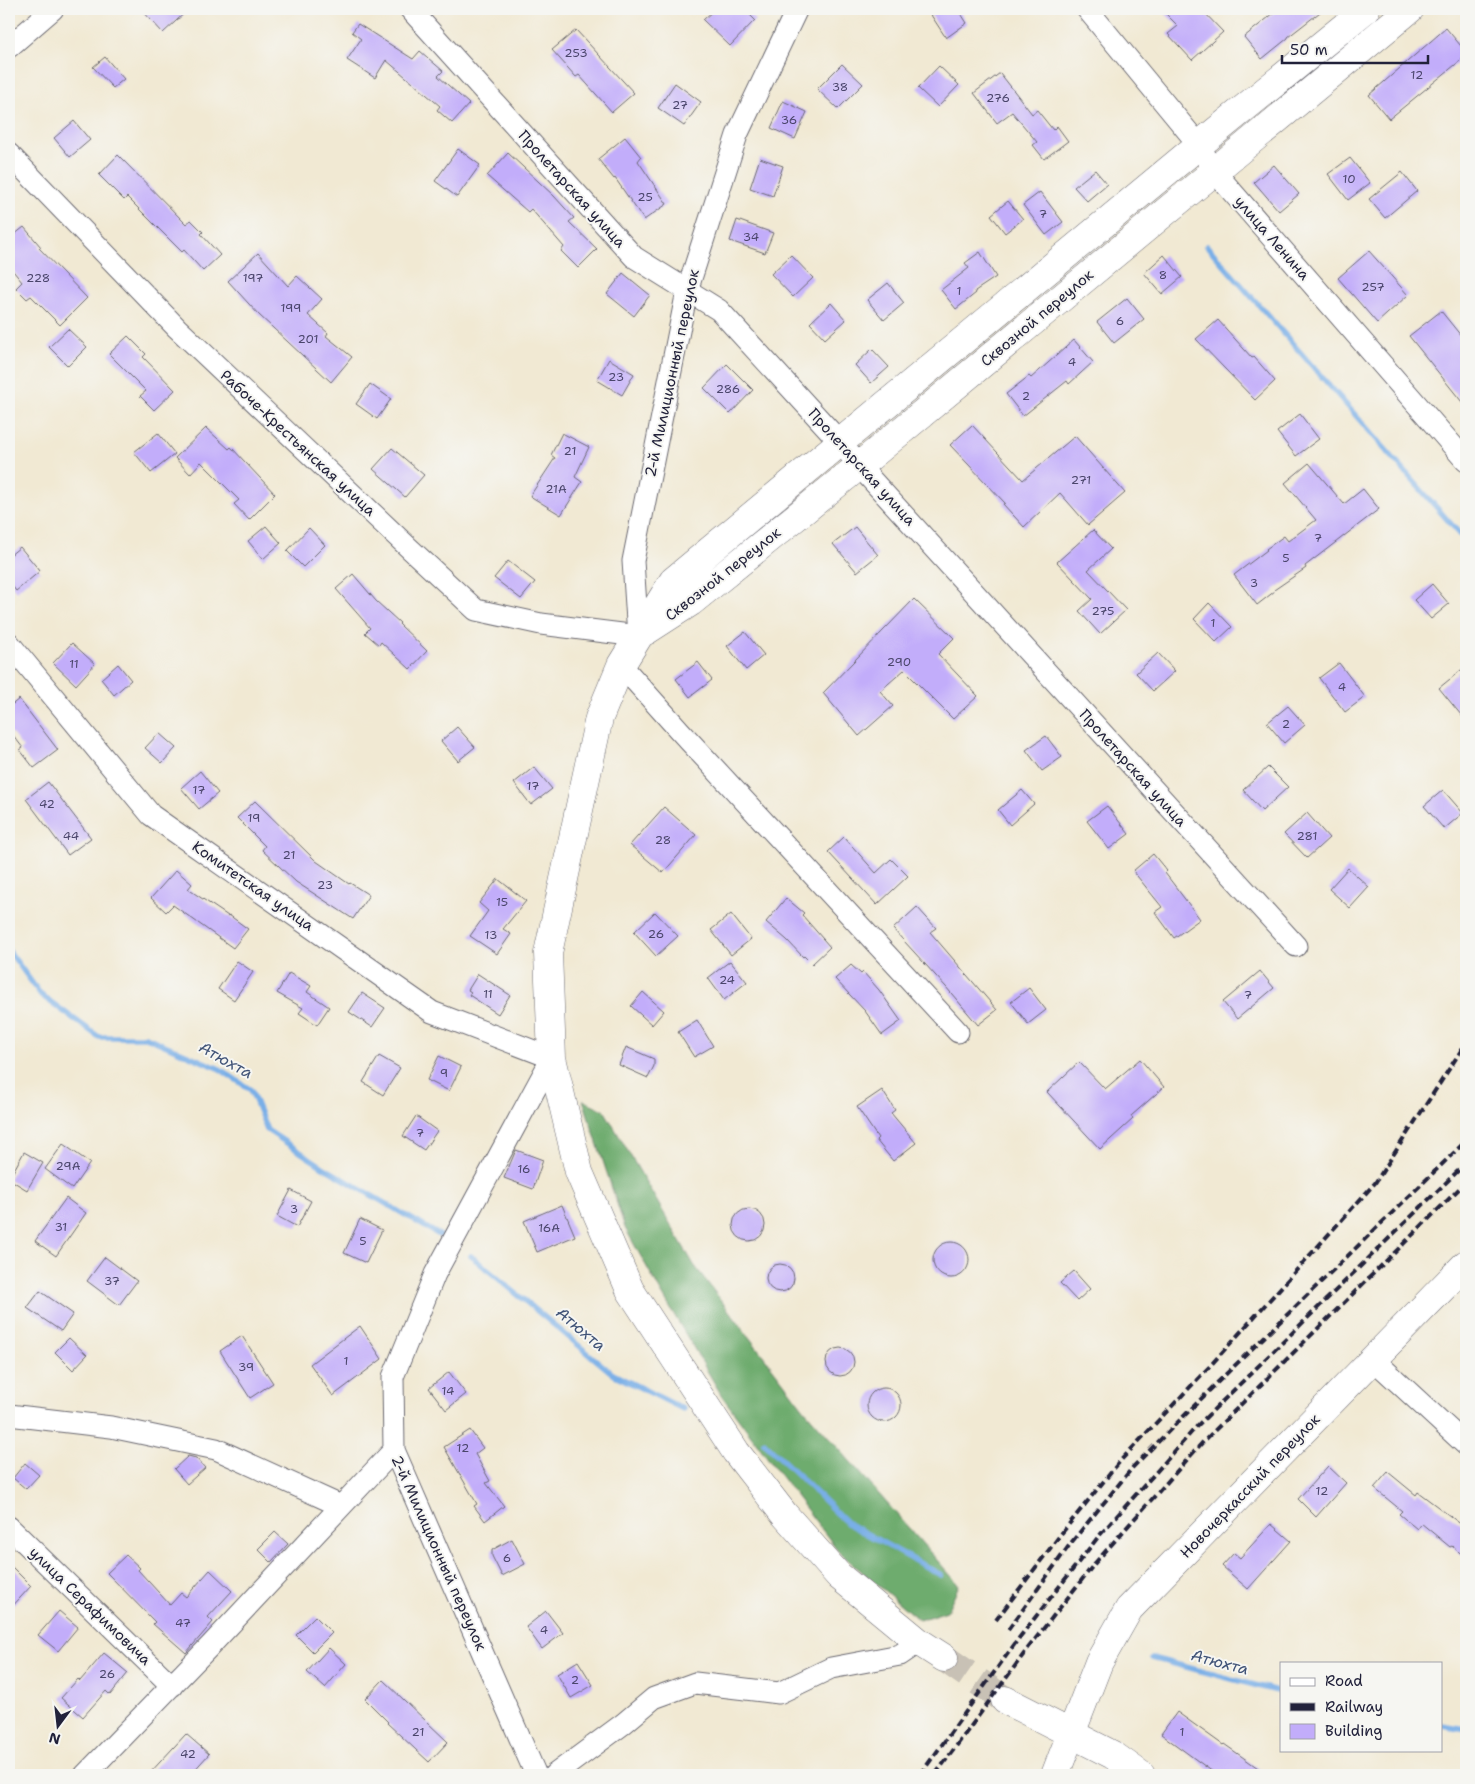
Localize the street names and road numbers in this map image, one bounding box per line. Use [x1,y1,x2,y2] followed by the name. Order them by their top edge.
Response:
[514,126,631,253] street label: Пролетарская улица
[1230,192,1315,285] street label: улица Ленина
[976,265,1098,371] street label: Сквозной переулок
[640,267,704,479] street label: 2-й Милиционный переулок
[216,365,381,521] street label: Рабоче-Крестьянская улица
[804,404,921,531] street label: Пролетарская улица
[661,523,785,625] street label: Сквозной переулок
[1075,705,1192,832] street label: Пролетарская улица
[188,836,318,936] street label: Комитетская улица
[1176,1410,1324,1562] street label: Новочеркасский переулок
[387,1452,491,1654] street label: 2-й Милиционный переулок
[25,1542,156,1670] street label: улица Серафимовича

